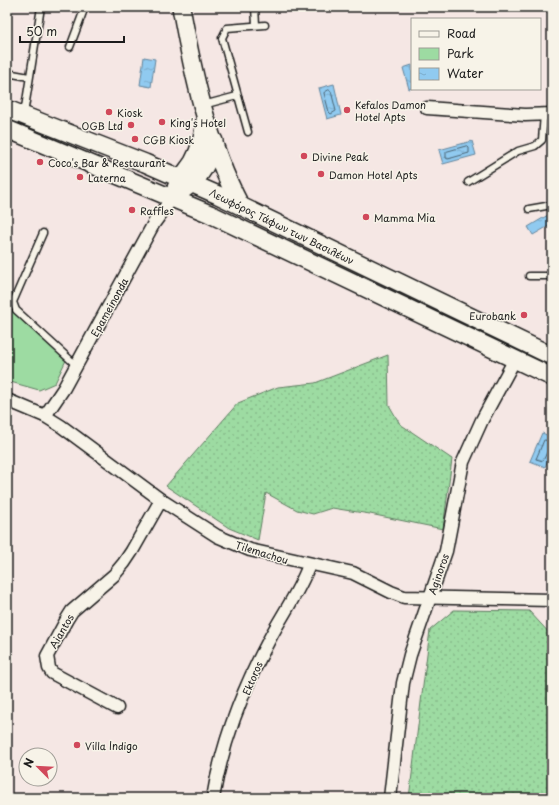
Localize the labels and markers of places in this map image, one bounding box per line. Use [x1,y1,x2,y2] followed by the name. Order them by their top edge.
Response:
[355,97,426,124] place label: Kefalos Damon Hotel Apts
[117,105,143,120] place label: Kiosk
[342,105,352,115] marker: Kefalos Damon Hotel Apts
[104,107,114,117] marker: Kiosk
[170,115,226,130] place label: King's Hotel
[157,117,167,127] marker: King's Hotel
[82,118,123,133] place label: OGB Ltd
[126,120,136,130] marker: OGB Ltd
[143,132,195,147] place label: CGB Kiosk
[130,134,140,144] marker: CGB Kiosk
[312,149,369,164] place label: Divine Peak
[299,151,309,161] marker: Divine Peak
[48,155,166,170] place label: Coco's Bar & Restaurant
[35,157,45,167] marker: Coco's Bar & Restaurant
[329,167,418,182] place label: Damon Hotel Apts
[316,169,326,179] marker: Damon Hotel Apts
[88,170,126,185] place label: Laterna
[75,172,85,182] marker: Laterna
[140,203,174,218] place label: Raffles
[127,205,137,215] marker: Raffles
[374,210,436,225] place label: Mamma Mia
[361,212,371,222] marker: Mamma Mia
[469,308,516,323] place label: Eurobank
[519,310,529,320] marker: Eurobank
[85,738,138,753] place label: Villa Indigo
[72,740,82,750] marker: Villa Indigo

